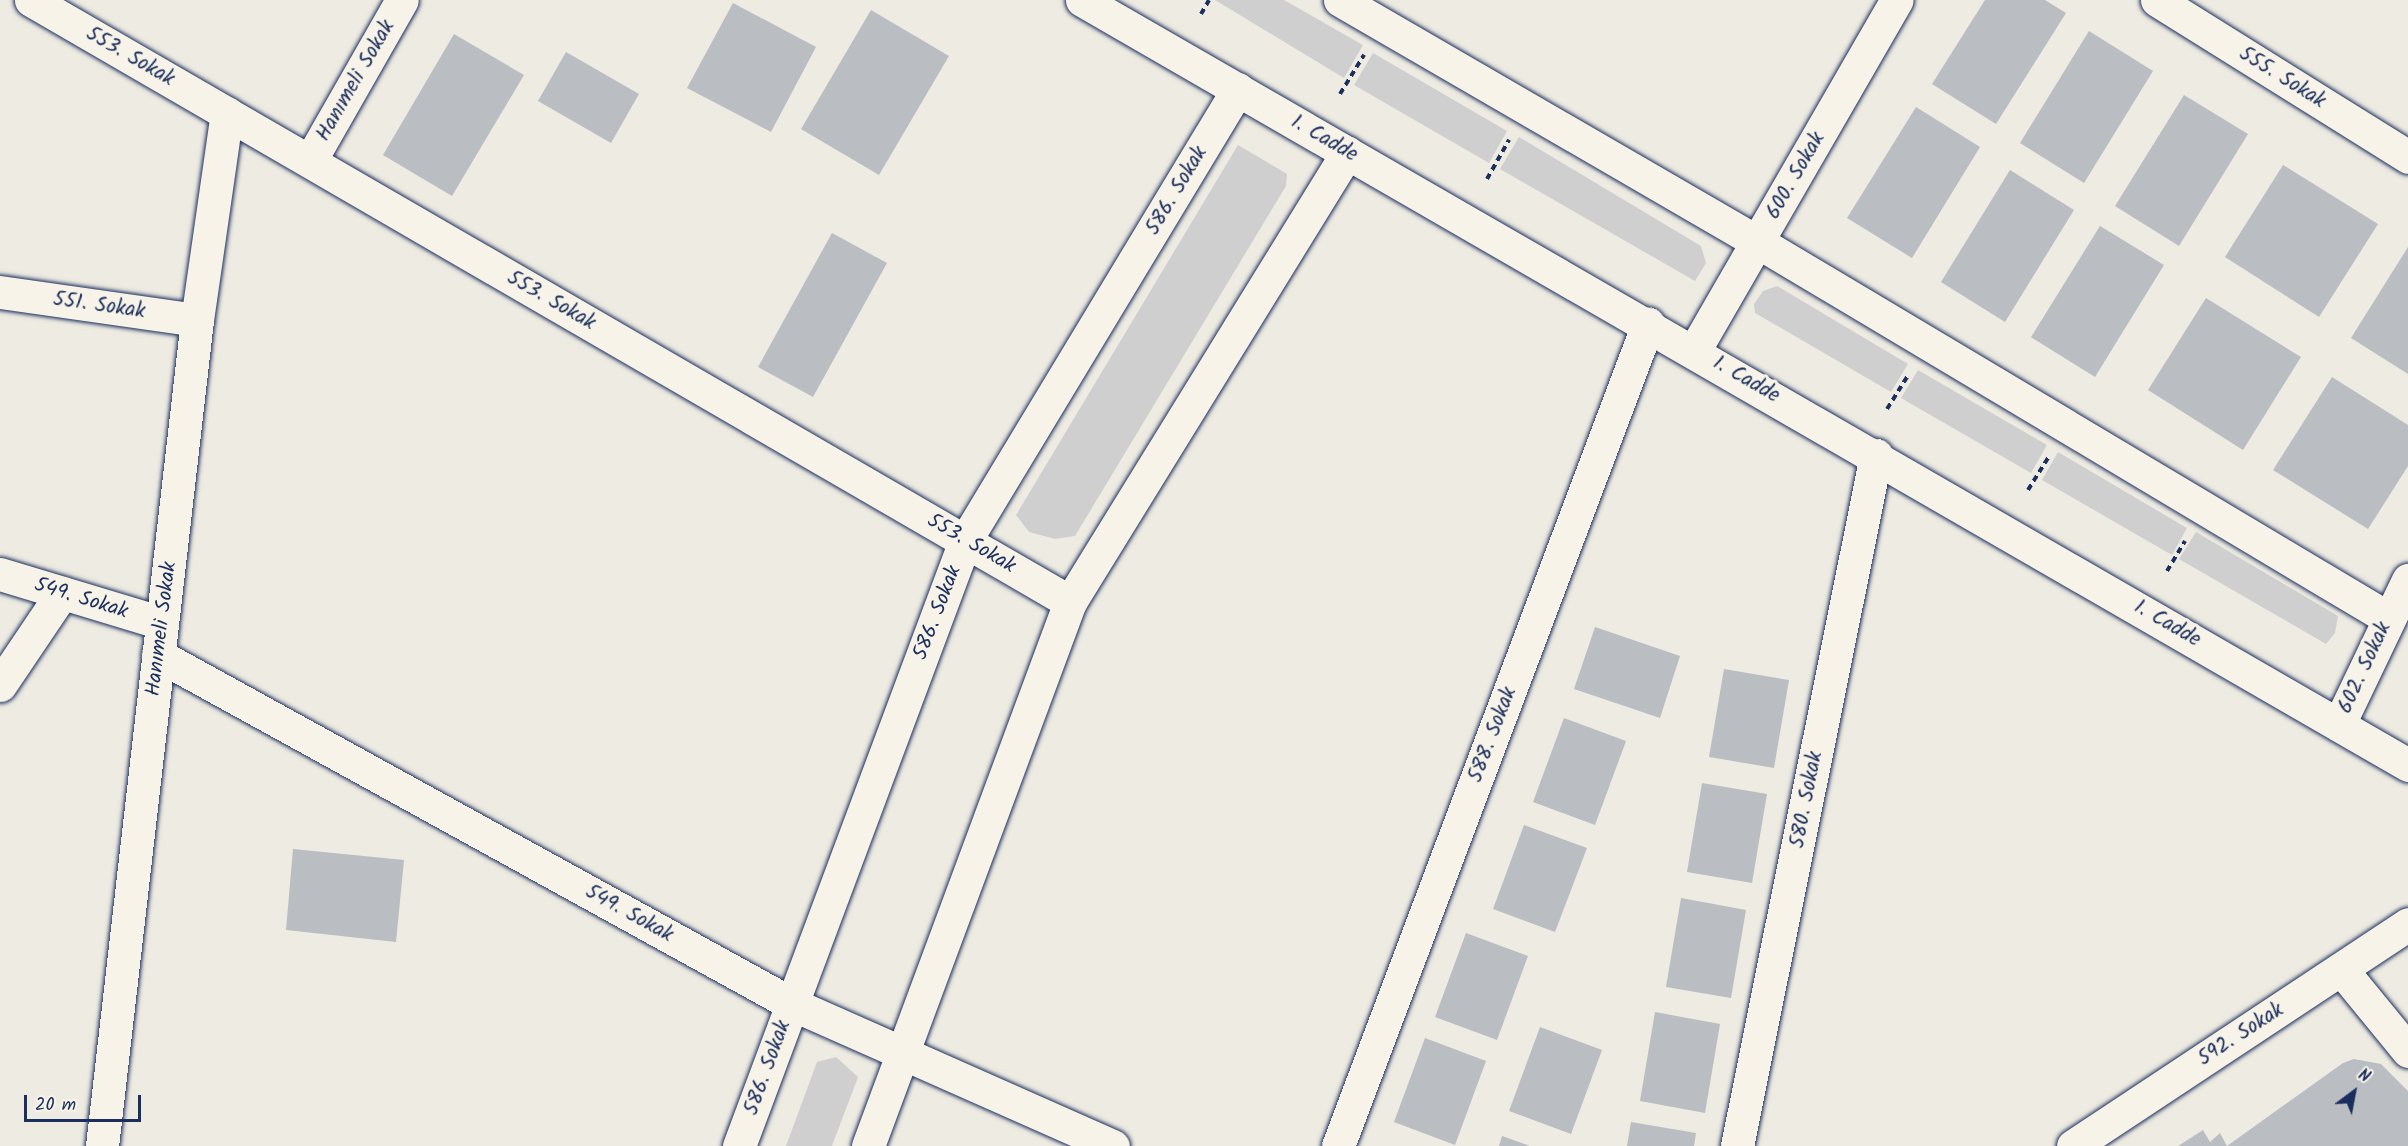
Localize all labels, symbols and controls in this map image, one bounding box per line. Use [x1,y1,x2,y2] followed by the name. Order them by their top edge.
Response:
[311,16,401,146] street label: Hanımeli Sokak
[81,22,179,92] street label: 553. Sokak
[2234,41,2330,115] street label: 555. Sokak
[1286,110,1362,168] street label: 1. Cadde
[1761,128,1831,224] street label: 600. Sokak
[1141,142,1213,240] street label: 586. Sokak
[502,266,600,336] street label: 553. Sokak
[51,287,147,325] street label: 551. Sokak
[1708,351,1784,409] street label: 1. Cadde
[922,509,1020,579] street label: 553. Sokak
[141,560,183,698] street label: Hanımeli Sokak
[908,562,968,664] street label: 586. Sokak
[31,573,131,625] street label: 549. Sokak
[2129,595,2205,653] street label: 1. Cadde
[2333,618,2397,718] street label: 602. Sokak
[1463,684,1523,786] street label: 588. Sokak
[1785,749,1829,851] street label: 580. Sokak
[581,880,677,948] street label: 549. Sokak
[2193,998,2289,1072] street label: 592. Sokak
[739,1017,797,1119] street label: 586. Sokak
[2324,1062,2384,1122] north arrow
[2353,1063,2375,1090] text: N
[27,1083,144,1121] scale bar
[35,1091,76,1120] text: 20 m

